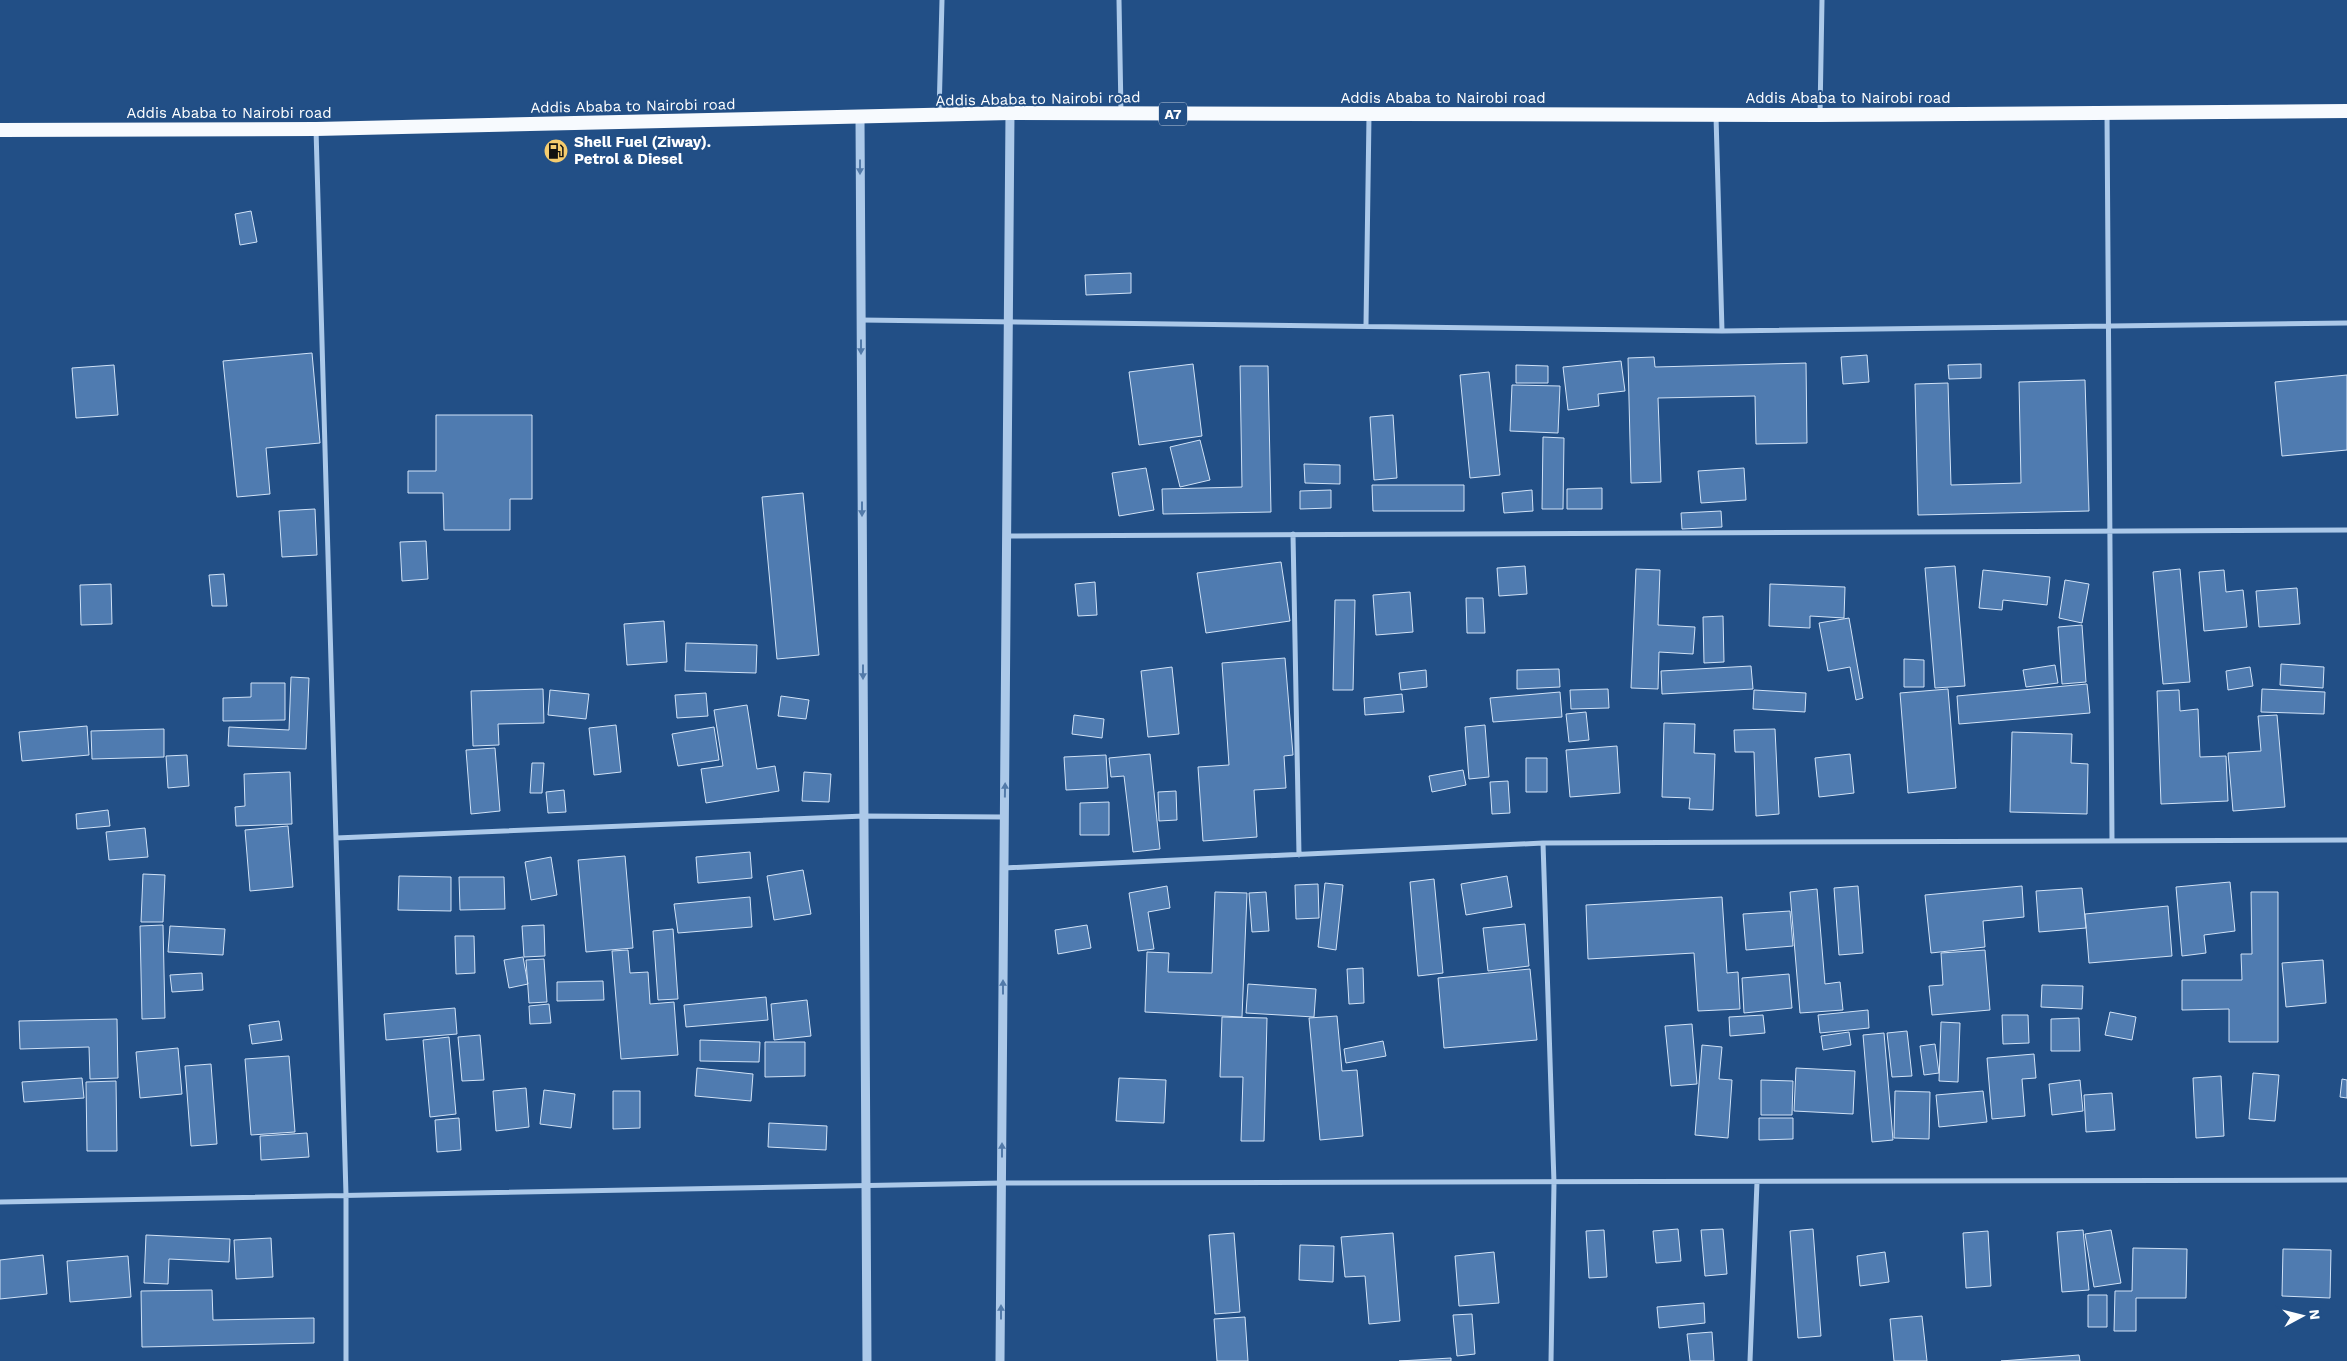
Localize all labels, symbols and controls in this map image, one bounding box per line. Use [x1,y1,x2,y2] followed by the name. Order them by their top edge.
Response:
[935,88,1141,110] street label: Addis Ababa to Nairobi road
[1340,89,1546,107] street label: Addis Ababa to Nairobi road
[1745,89,1951,107] street label: Addis Ababa to Nairobi road
[530,95,736,117] street label: Addis Ababa to Nairobi road
[1159,102,1187,126] road number: A7
[126,104,332,122] street label: Addis Ababa to Nairobi road
[574,133,711,168] place label: Shell Fuel (Ziway). Petrol & Diesel
[543,138,569,164] fuel station icon: Shell Fuel (Ziway). Petrol & Diesel
[856,159,864,175] one-way arrow
[857,339,865,355] one-way arrow
[858,502,866,518] one-way arrow
[859,664,867,680] one-way arrow
[1001,782,1009,798] one-way arrow
[999,979,1007,995] one-way arrow
[998,1142,1006,1158] one-way arrow
[2277,1291,2327,1341] north arrow
[997,1304,1005,1320] one-way arrow
[2306,1308,2323,1321] text: N

